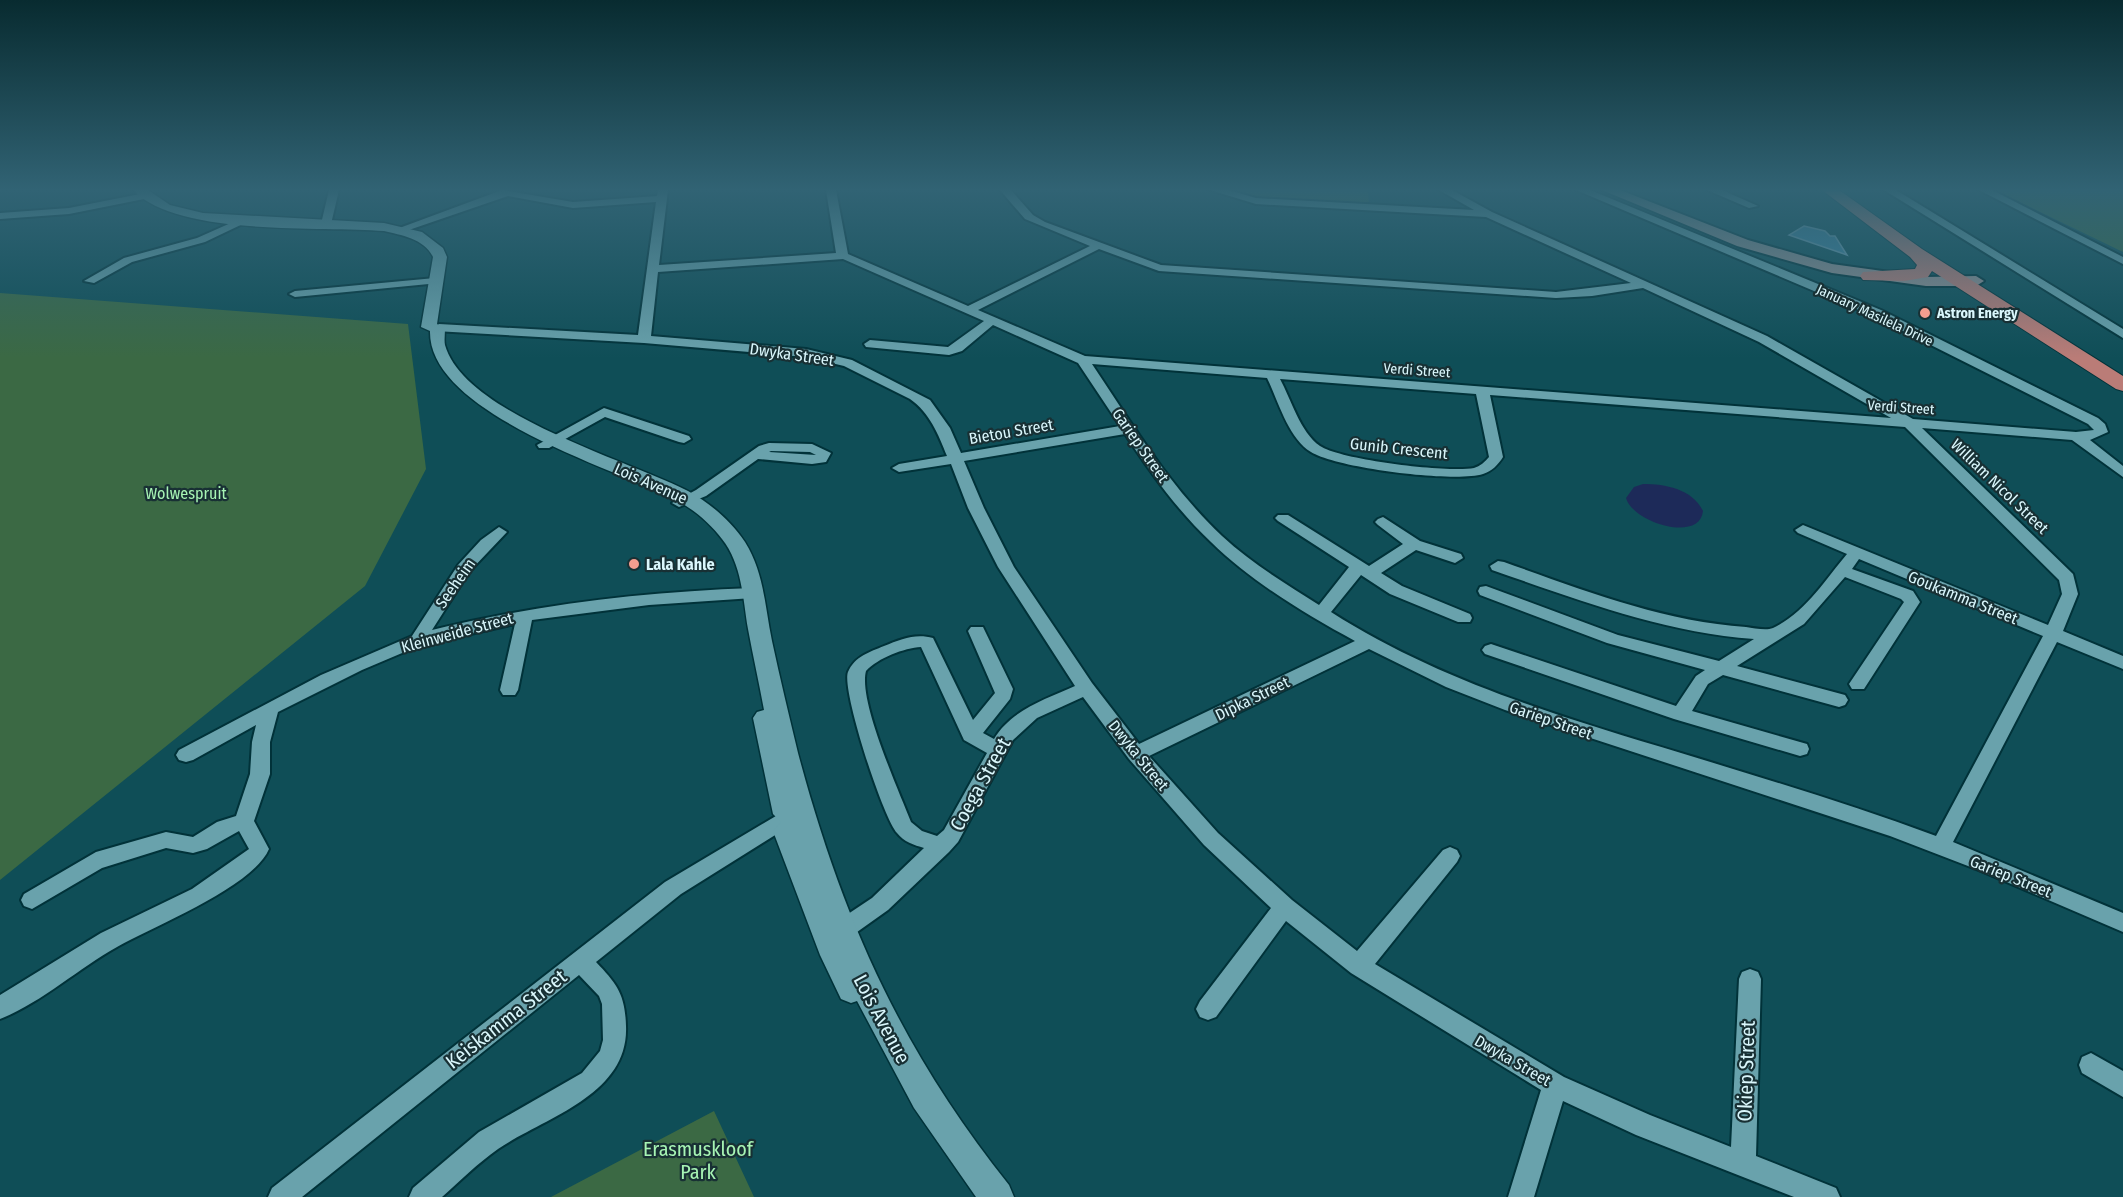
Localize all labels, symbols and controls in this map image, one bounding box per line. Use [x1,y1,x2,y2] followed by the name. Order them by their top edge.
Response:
[1814,281,1936,350] street label: January Masilela Drive
[1936,305,2018,322] place label: Astron Energy
[1918,306,1932,320] marker: Astron Energy
[748,339,836,370] street label: Dwyka Street
[1383,360,1451,381] street label: Verdi Street
[1867,397,1935,418] street label: Verdi Street
[1108,405,1174,487] street label: Gariep Street
[967,415,1056,448] street label: Bietou Street
[1349,434,1450,463] street label: Gunib Crescent
[1947,435,2053,538] street label: William Nicol Street
[611,459,690,508] street label: Lois Avenue
[145,484,227,503] park label: Wolwespruit
[431,555,479,612] street label: Seeheim
[646,555,715,574] place label: Lala Kahle
[627,557,641,571] marker: Lala Kahle
[1905,567,2021,628] street label: Goukamma Street
[399,608,516,657] street label: Kleinweide Street
[1212,672,1293,725] street label: Dipka Street
[1507,697,1595,744] street label: Gariep Street
[1104,716,1173,795] street label: Dwyka Street
[945,733,1016,835] street label: Coega Street
[1967,852,2055,902] street label: Gariep Street
[441,964,572,1074] street label: Keiskamma Street
[849,970,915,1068] street label: Lois Avenue
[1732,1019,1760,1122] street label: Okiep Street
[1471,1031,1555,1090] street label: Dwyka Street
[643,1137,755,1184] park label: Erasmuskloof Park

